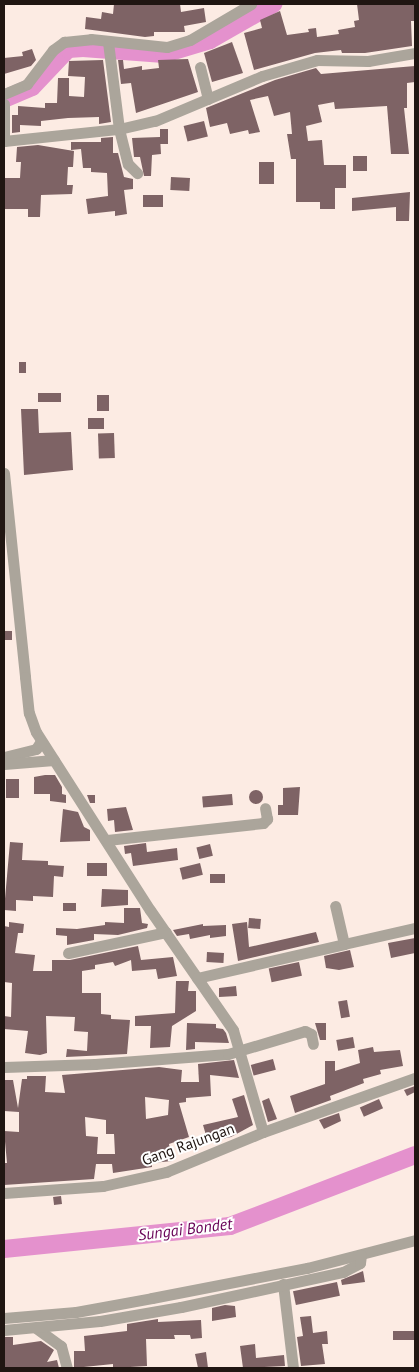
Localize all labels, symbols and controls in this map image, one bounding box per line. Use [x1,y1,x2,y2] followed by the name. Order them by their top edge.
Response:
[139,1119,237,1169] street label: Gang Rajungan
[137,1214,233,1244] water label: Sungai Bondet

